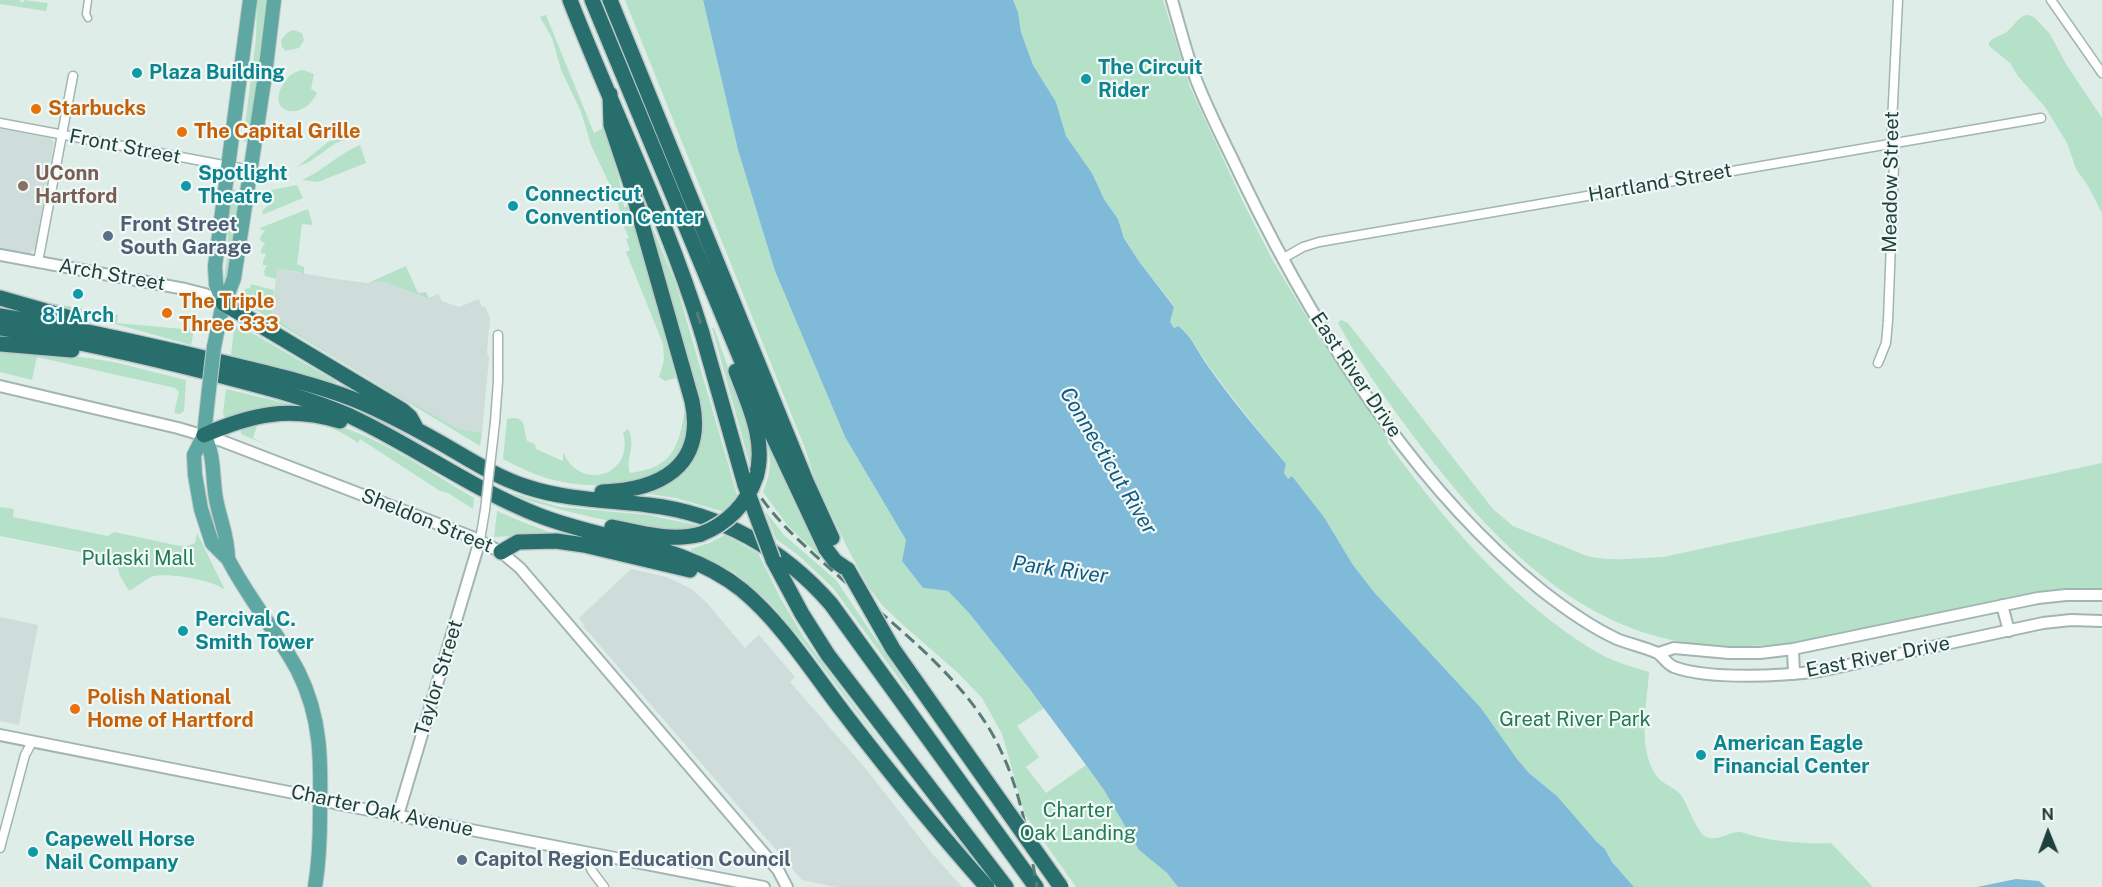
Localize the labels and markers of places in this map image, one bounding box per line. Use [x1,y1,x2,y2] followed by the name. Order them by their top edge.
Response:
[1098,56,1203,103] place label: The Circuit Rider
[149,61,285,85] place label: Plaza Building
[130,66,144,80] marker: Plaza Building
[1079,72,1093,86] marker: The Circuit Rider
[48,97,146,121] place label: Starbucks
[29,102,43,116] marker: Starbucks
[194,120,360,144] place label: The Capital Grille
[175,125,189,139] marker: The Capital Grille
[35,162,117,209] place label: UConn Hartford
[198,162,288,209] place label: Spotlight Theatre
[16,179,30,193] marker: UConn Hartford
[179,179,193,193] marker: Spotlight Theatre
[525,183,702,230] place label: Connecticut Convention Center
[506,199,520,213] marker: Connecticut Convention Center
[120,213,251,260] place label: Front Street South Garage
[101,229,115,243] marker: Front Street South Garage
[71,287,85,301] marker: 81 Arch
[179,290,279,337] place label: The Triple Three 333
[42,304,114,328] place label: 81 Arch
[160,306,174,320] marker: The Triple Three 333
[195,608,314,655] place label: Percival C. Smith Tower
[176,624,190,638] marker: Percival C. Smith Tower
[87,686,254,733] place label: Polish National Home of Hartford
[68,702,82,716] marker: Polish National Home of Hartford
[1713,732,1869,779] place label: American Eagle Financial Center
[1694,748,1708,762] marker: American Eagle Financial Center
[45,828,195,875] place label: Capewell Horse Nail Company
[26,845,40,859] marker: Capewell Horse Nail Company
[474,848,791,872] place label: Capitol Region Education Council
[455,853,469,867] marker: Capitol Region Education Council

